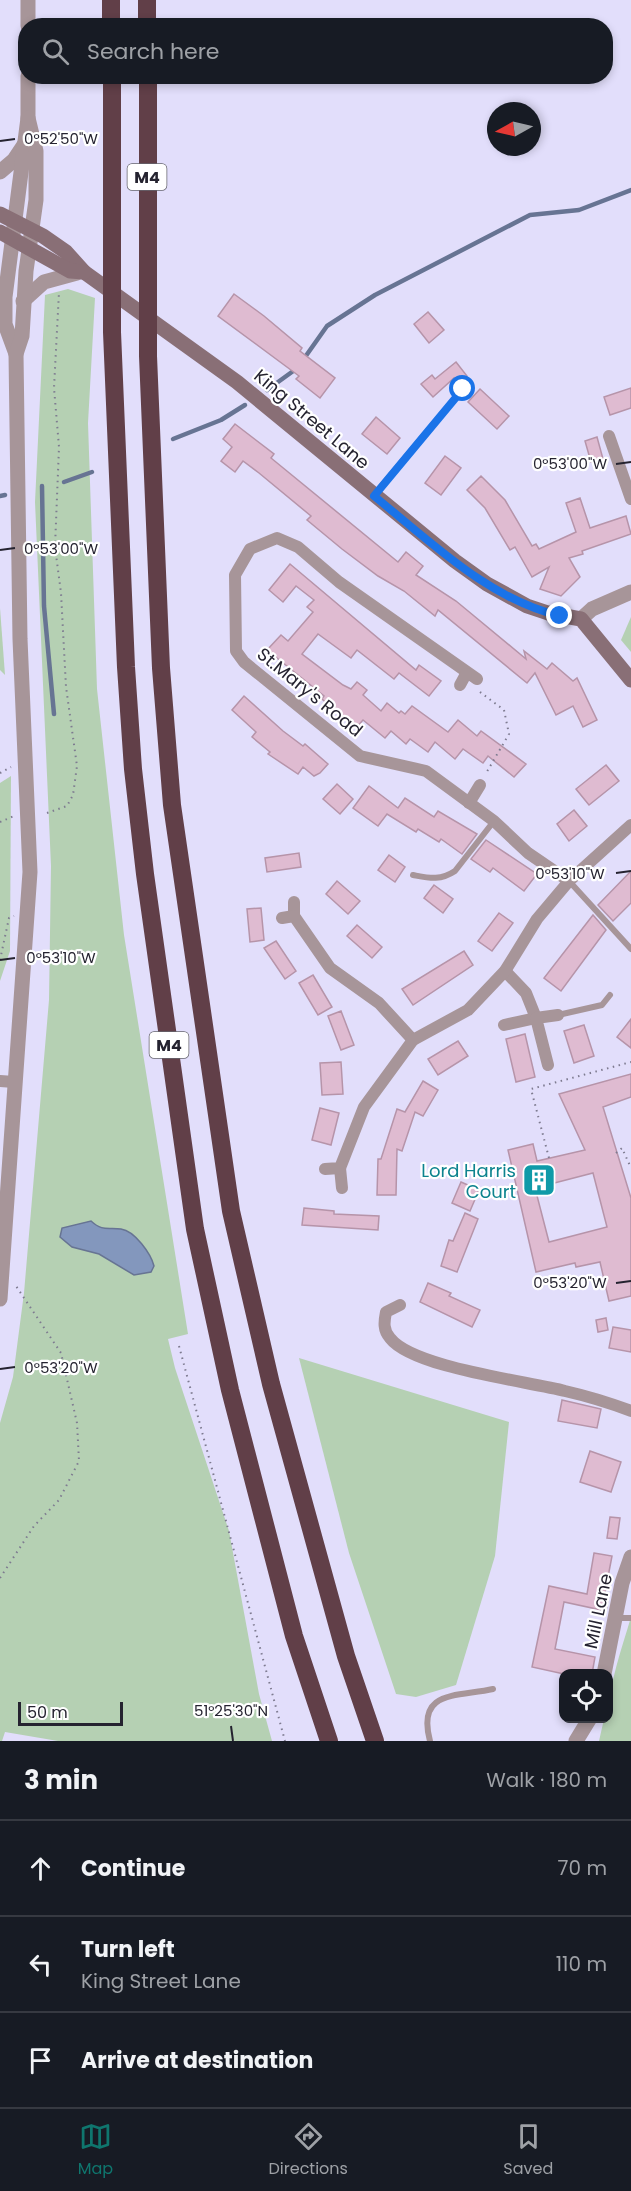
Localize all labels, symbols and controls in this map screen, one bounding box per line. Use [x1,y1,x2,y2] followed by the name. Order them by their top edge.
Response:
[18,18,613,84] search box
[39,35,72,68] icon: search
[87,36,220,67] text: Search here
[487,102,541,156] north arrow
[24,128,98,149] text: 0°52'50"W
[128,164,166,190] road number: M4
[249,363,375,475] street label: King Street Lane
[449,375,475,401] route start
[533,453,607,474] text: 0°53'00"W
[24,538,98,559] text: 0°53'00"W
[546,602,572,628] route end
[252,642,368,742] street label: St.Mary's Road
[535,863,605,884] text: 0°53'10"W
[26,947,96,968] text: 0°53'10"W
[150,1032,188,1058] road number: M4
[421,1158,516,1204] place label: Lord Harris Court
[521,1162,557,1198] building icon: Lord Harris Court
[533,1272,607,1293] text: 0°53'20"W
[24,1357,98,1378] text: 0°53'20"W
[578,1571,618,1651] street label: Mill Lane
[559,1669,613,1723] map controls
[559,1669,613,1723] button: locate
[18,1699,123,1726] scale bar
[194,1700,268,1721] text: 51°25'30"N
[27,1701,68,1724] text: 50 m
[24,1762,98,1798] text: 3 min
[486,1766,607,1794] text: Walk · 180 m
[24,1852,57,1885] icon: ahead
[81,1853,185,1884] text: Continue
[558,1854,607,1882] text: 70 m
[81,1934,175,1965] text: Turn left
[24,1948,57,1981] icon: left
[556,1950,607,1978] text: 110 m
[81,1967,241,1995] text: King Street Lane
[24,2044,57,2077] icon: arrive
[81,2045,313,2076] text: Arrive at destination
[78,2120,113,2181] tab: Map
[269,2120,348,2181] tab: Directions
[503,2120,553,2181] tab: Saved

